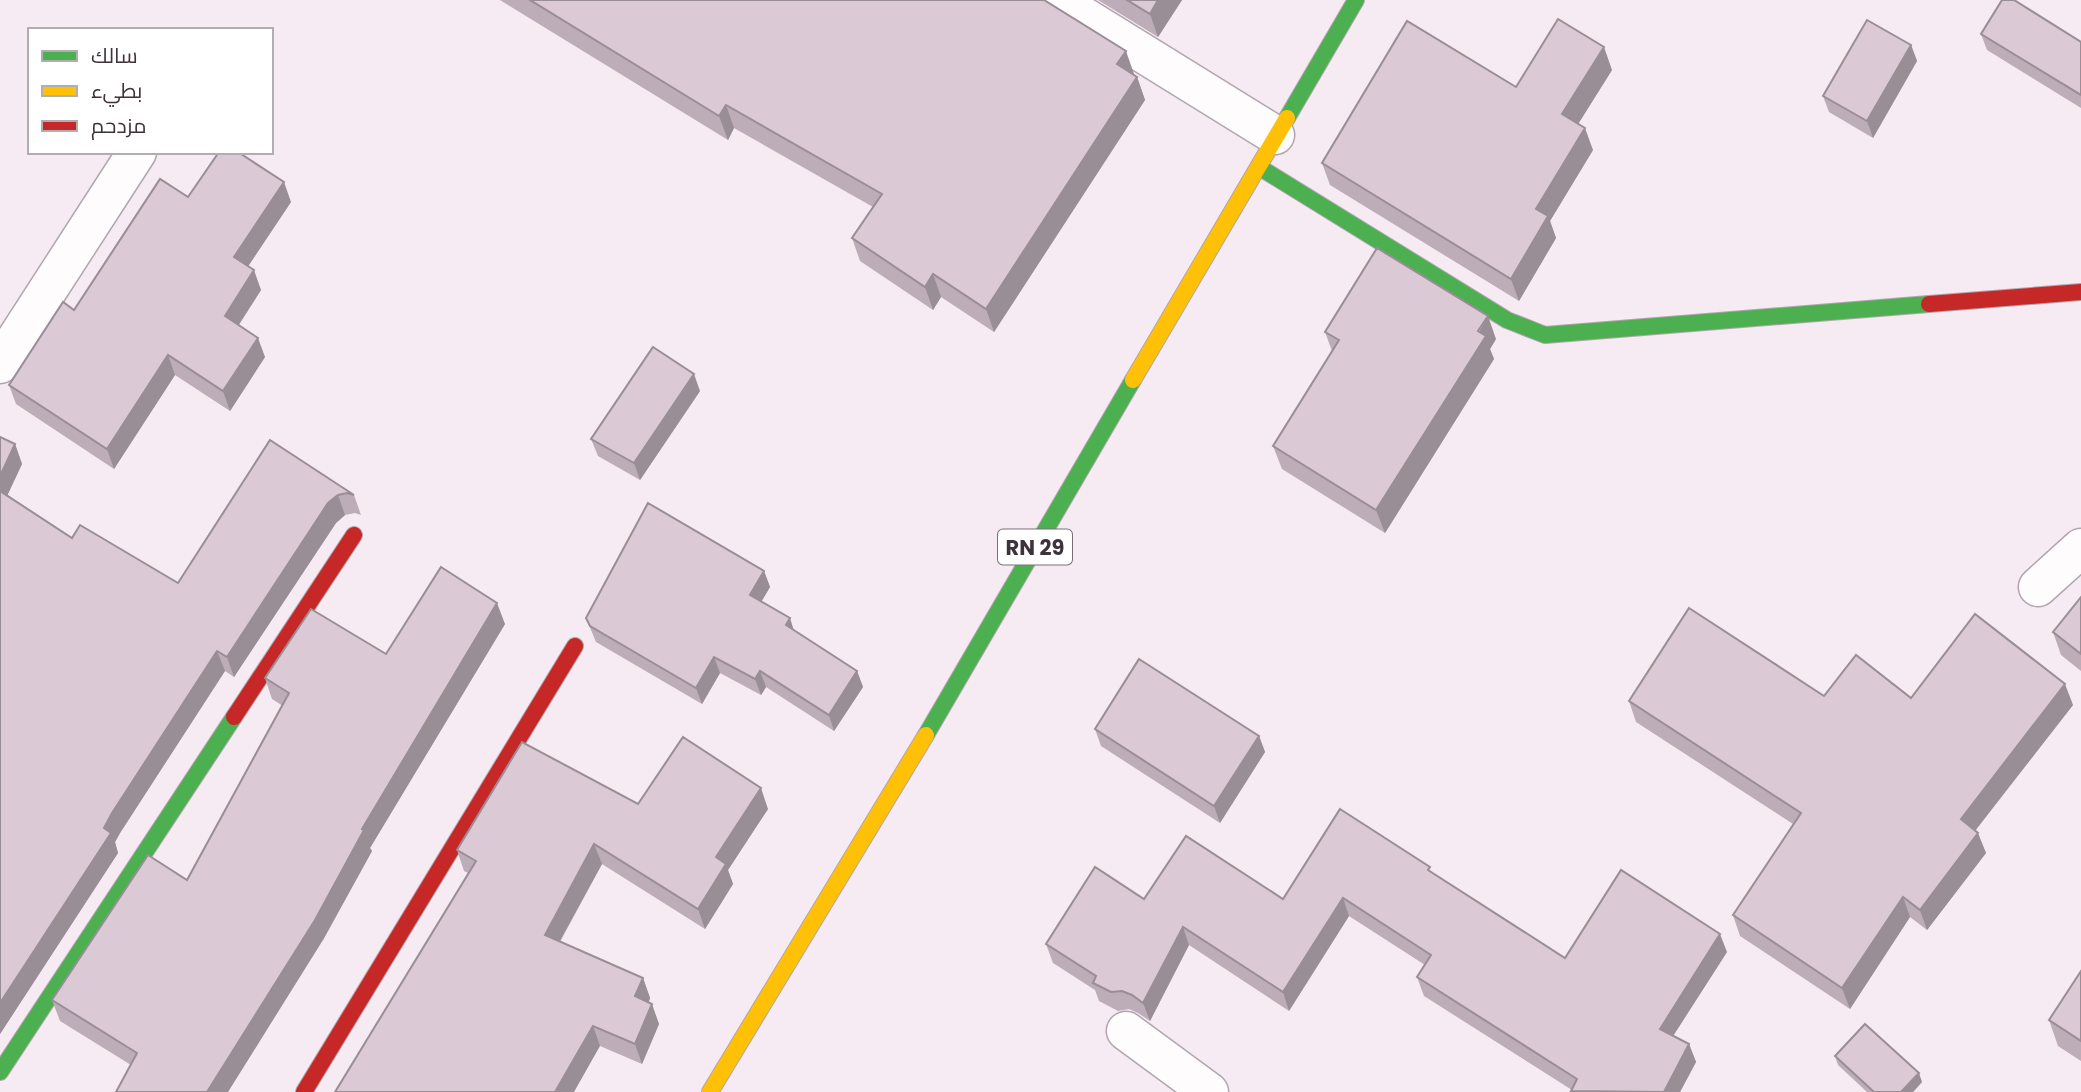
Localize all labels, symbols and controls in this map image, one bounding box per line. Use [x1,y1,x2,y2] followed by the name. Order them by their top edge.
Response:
[28,28,273,154] legend
[91,41,138,70] text: سالك
[91,76,142,107] text: بطيء
[91,111,146,140] text: مزدحم
[998,530,1072,564] road number: RN 29

